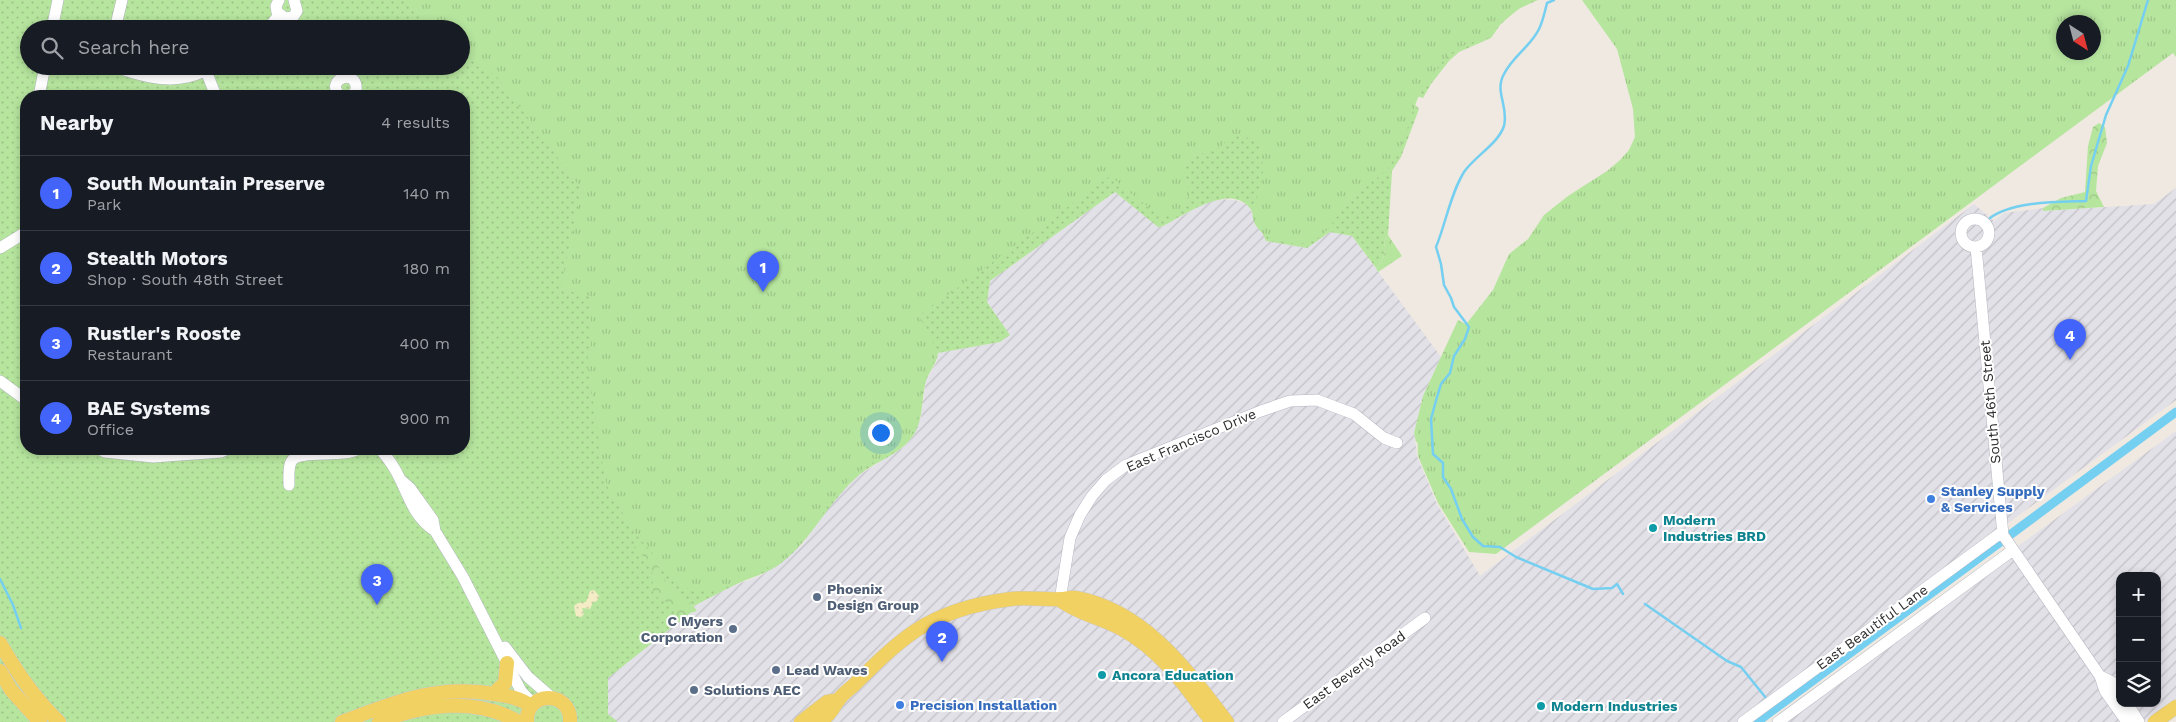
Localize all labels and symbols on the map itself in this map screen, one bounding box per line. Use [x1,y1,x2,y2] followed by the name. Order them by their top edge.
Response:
[2056,15,2101,60] north arrow
[747,251,779,292] pin: 1
[2054,319,2086,360] pin: 4
[1977,339,2003,464] street label: South 46th Street
[1124,405,1258,475] street label: East Francisco Drive
[868,420,894,446] your location
[1941,483,2045,515] place label: Stanley Supply & Services
[1925,493,1937,505] marker: Stanley Supply & Services
[1663,512,1766,544] place label: Modern Industries BRD
[1647,522,1659,534] marker: Modern Industries BRD
[361,564,393,605] pin: 3
[827,581,919,613] place label: Phoenix Design Group
[1813,581,1931,673] street label: East Beautiful Lane
[811,591,823,603] marker: Phoenix Design Group
[641,613,724,645] place label: C Myers Corporation
[926,621,958,662] pin: 2
[727,623,739,635] marker: C Myers Corporation
[1300,627,1408,713] street label: East Beverly Road
[786,662,868,678] place label: Lead Waves
[770,664,782,676] marker: Lead Waves
[1112,667,1234,683] place label: Ancora Education
[1096,669,1108,681] marker: Ancora Education
[704,682,801,698] place label: Solutions AEC
[688,684,700,696] marker: Solutions AEC
[910,697,1057,713] place label: Precision Installation
[1551,698,1678,714] place label: Modern Industries
[894,699,906,711] marker: Precision Installation
[1535,700,1547,712] marker: Modern Industries

